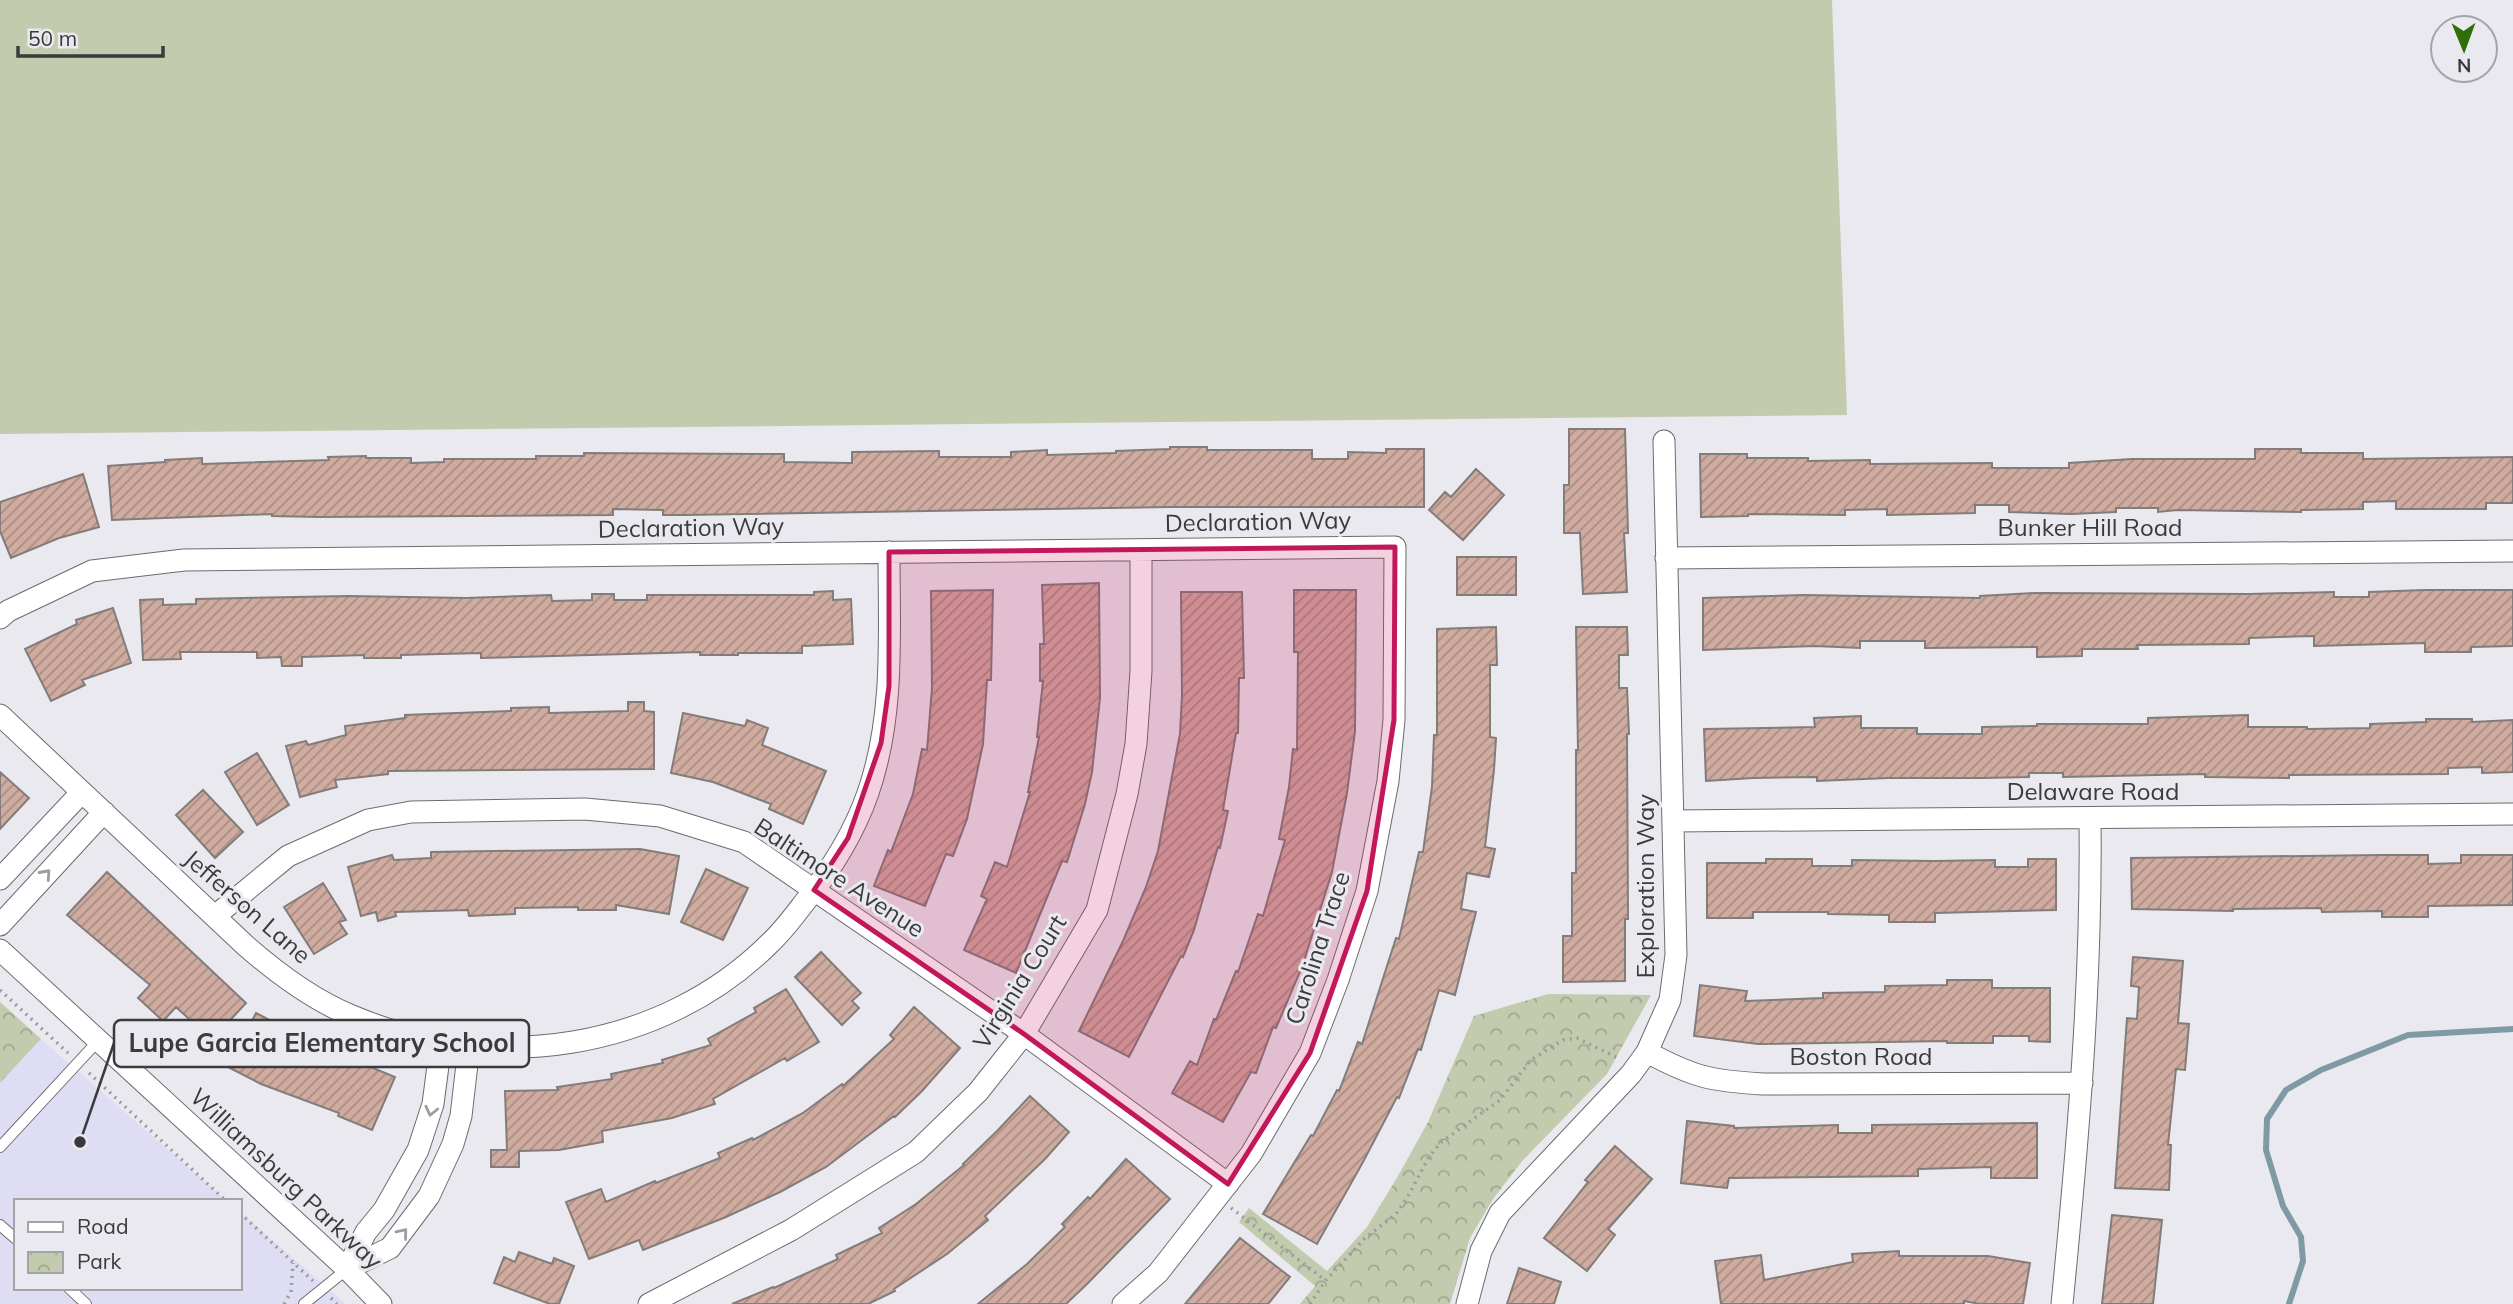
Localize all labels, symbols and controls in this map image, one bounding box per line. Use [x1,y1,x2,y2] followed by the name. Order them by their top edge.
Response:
[18,14,163,58] scale bar
[2429,14,2499,84] north arrow
[28,25,77,51] text: 50 m
[2457,54,2472,78] text: N
[1165,504,1352,538] street label: Declaration Way
[598,510,785,544] street label: Declaration Way
[1998,512,2182,542] street label: Bunker Hill Road
[2007,776,2179,806] street label: Delaware Road
[1630,794,1660,978] street label: Exploration Way
[749,811,930,943] street label: Baltimore Avenue
[178,843,317,970] street label: Jefferson Lane
[1278,867,1356,1028] street label: Carolina Trace
[38,869,50,882] one-way arrow
[966,909,1072,1054] street label: Virginia Court
[114,1020,529,1067] callout: Lupe Garcia Elementary School
[129,1026,515,1059] text: Lupe Garcia Elementary School
[1790,1041,1932,1071] street label: Boston Road
[184,1081,389,1275] street label: Williamsburg Parkway
[425,1105,439,1117] one-way arrow
[14,1199,242,1290] legend
[77,1213,128,1239] text: Road
[394,1228,407,1240] one-way arrow
[77,1248,121,1274] text: Park

